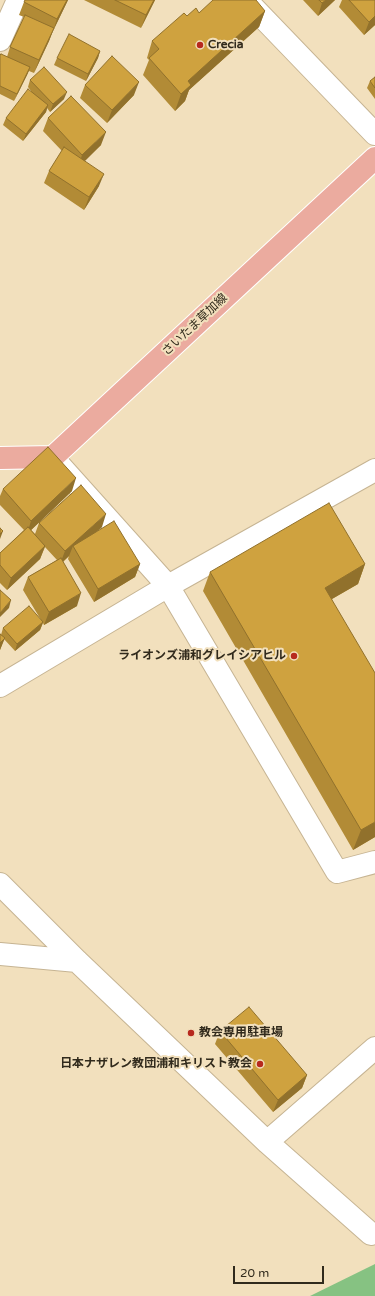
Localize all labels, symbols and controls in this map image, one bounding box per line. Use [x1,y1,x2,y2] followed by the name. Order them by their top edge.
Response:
[208,38,244,52] place label: Crecia
[195,40,205,50] marker: Crecia
[159,291,231,359] street label: さいたま草加線
[118,649,286,663] place label: ライオンズ浦和グレイシアヒル
[289,651,299,661] marker: ライオンズ浦和グレイシアヒル
[199,1026,283,1040] place label: 教会専用駐車場
[186,1028,196,1038] marker: 教会専用駐車場
[60,1057,252,1071] place label: 日本ナザレン教団浦和キリスト教会
[255,1059,265,1069] marker: 日本ナザレン教団浦和キリスト教会
[235,1258,326,1284] scale bar
[240,1266,269,1280] text: 20 m

